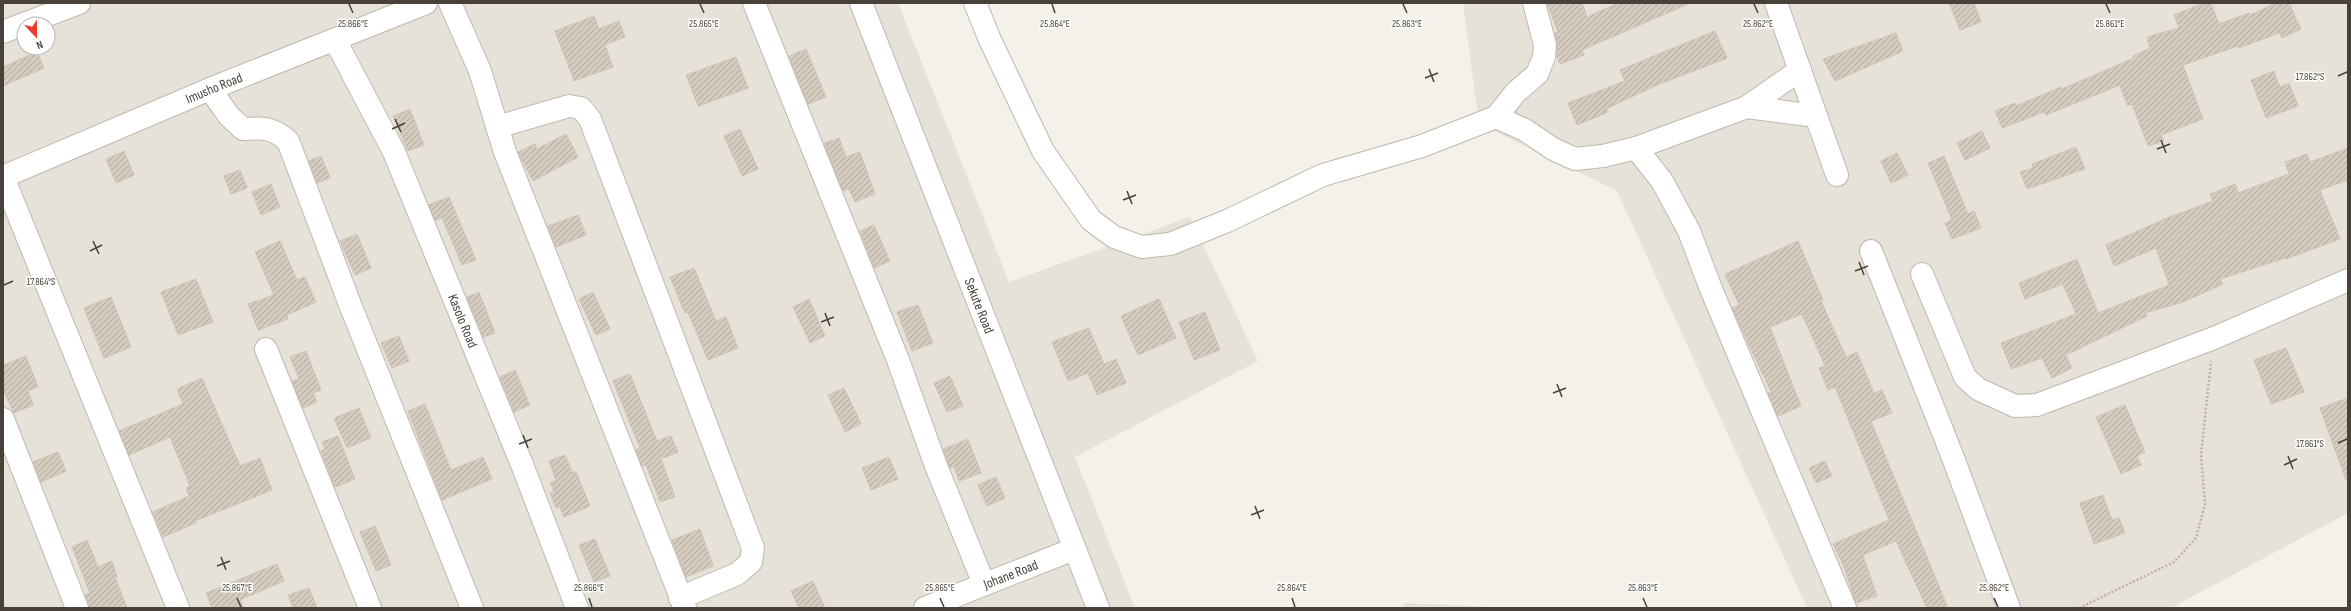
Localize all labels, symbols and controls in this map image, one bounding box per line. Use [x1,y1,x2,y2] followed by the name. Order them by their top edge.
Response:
[16,16,56,56] north arrow
[338,18,368,30] text: 25.866°E
[689,18,719,30] text: 25.865°E
[1040,18,1070,30] text: 25.864°E
[1392,18,1422,30] text: 25.863°E
[1743,18,1773,30] text: 25.862°E
[2096,18,2124,30] text: 25.861°E
[34,38,45,52] text: N
[183,69,245,107] street label: Imusho Road
[2296,71,2324,83] text: 17.862°S
[27,276,55,288] text: 17.864°S
[961,276,998,336] street label: Sekute Road
[444,292,481,351] street label: Kasolo Road
[2296,438,2324,450] text: 17.861°S
[980,556,1041,593] street label: Johane Road
[222,582,252,594] text: 25.867°E
[574,582,604,594] text: 25.866°E
[925,582,955,594] text: 25.865°E
[1277,582,1307,594] text: 25.864°E
[1628,582,1658,594] text: 25.863°E
[1979,582,2009,594] text: 25.862°E

